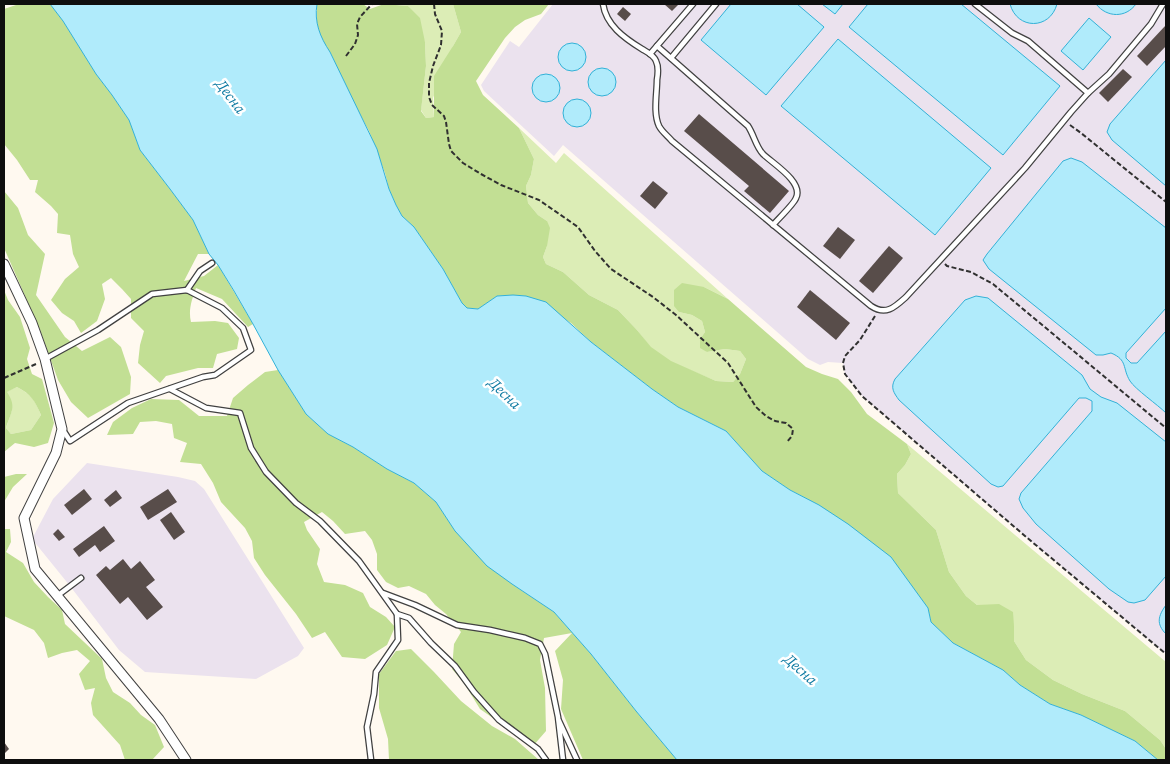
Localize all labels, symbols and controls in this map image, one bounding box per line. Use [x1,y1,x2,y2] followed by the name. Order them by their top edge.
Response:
[210,74,251,118] water label: Десна
[483,371,526,414] water label: Десна
[779,648,822,690] water label: Десна

